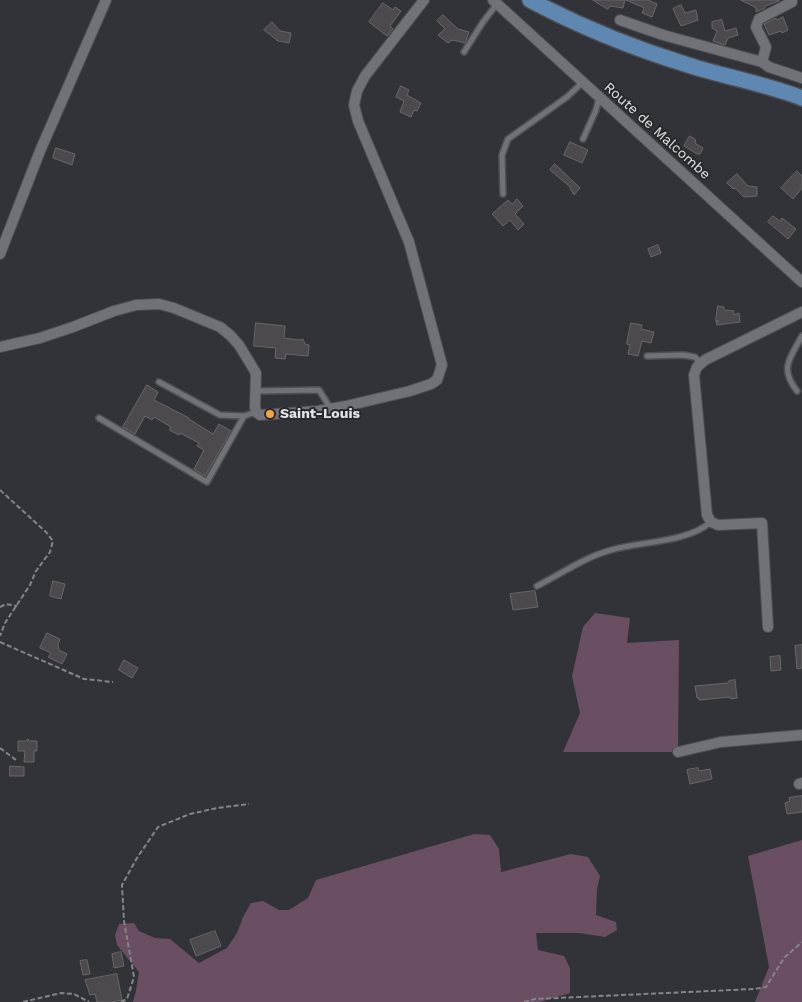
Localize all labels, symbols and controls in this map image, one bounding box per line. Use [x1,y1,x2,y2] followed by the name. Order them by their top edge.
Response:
[600,79,714,183] street label: Route de Malcombe
[280,406,360,422] place label: Saint-Louis
[264,408,276,420] marker: Saint-Louis

